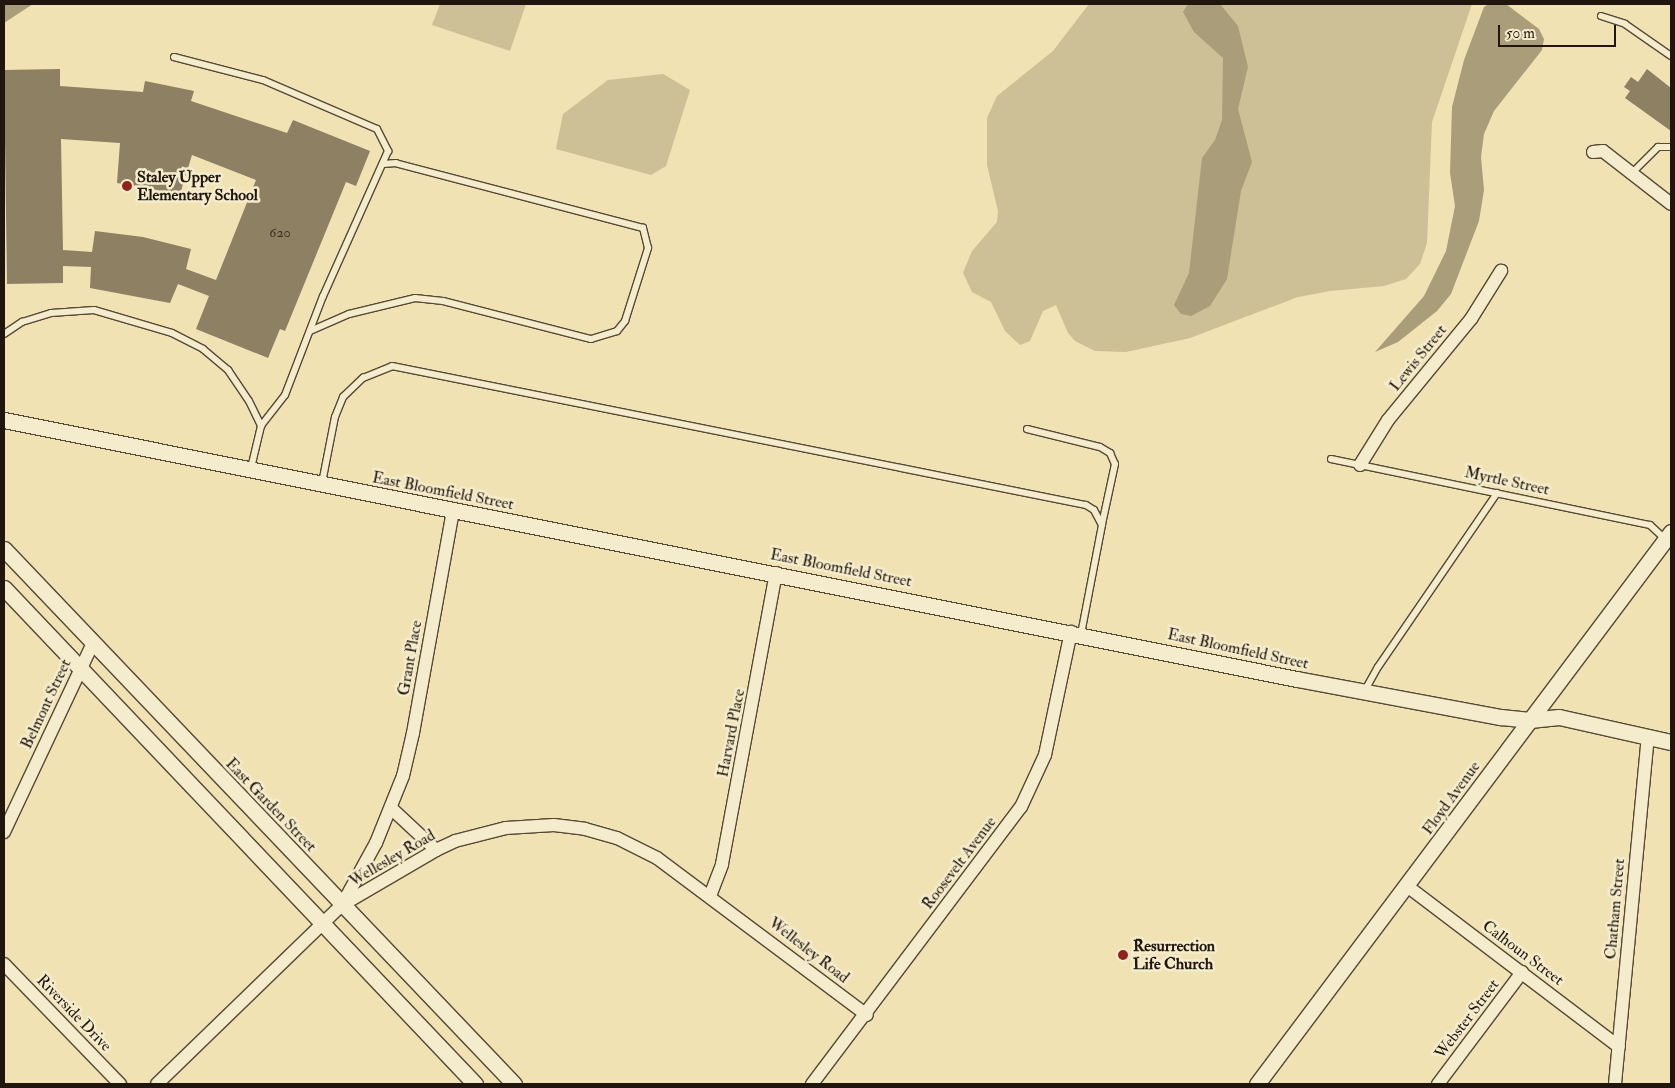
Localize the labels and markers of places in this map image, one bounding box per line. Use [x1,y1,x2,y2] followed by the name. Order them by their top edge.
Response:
[137,167,258,205] place label: Staley Upper Elementary School
[121,180,133,192] marker: Staley Upper Elementary School
[1133,936,1215,974] place label: Resurrection Life Church
[1117,949,1129,961] marker: Resurrection Life Church

